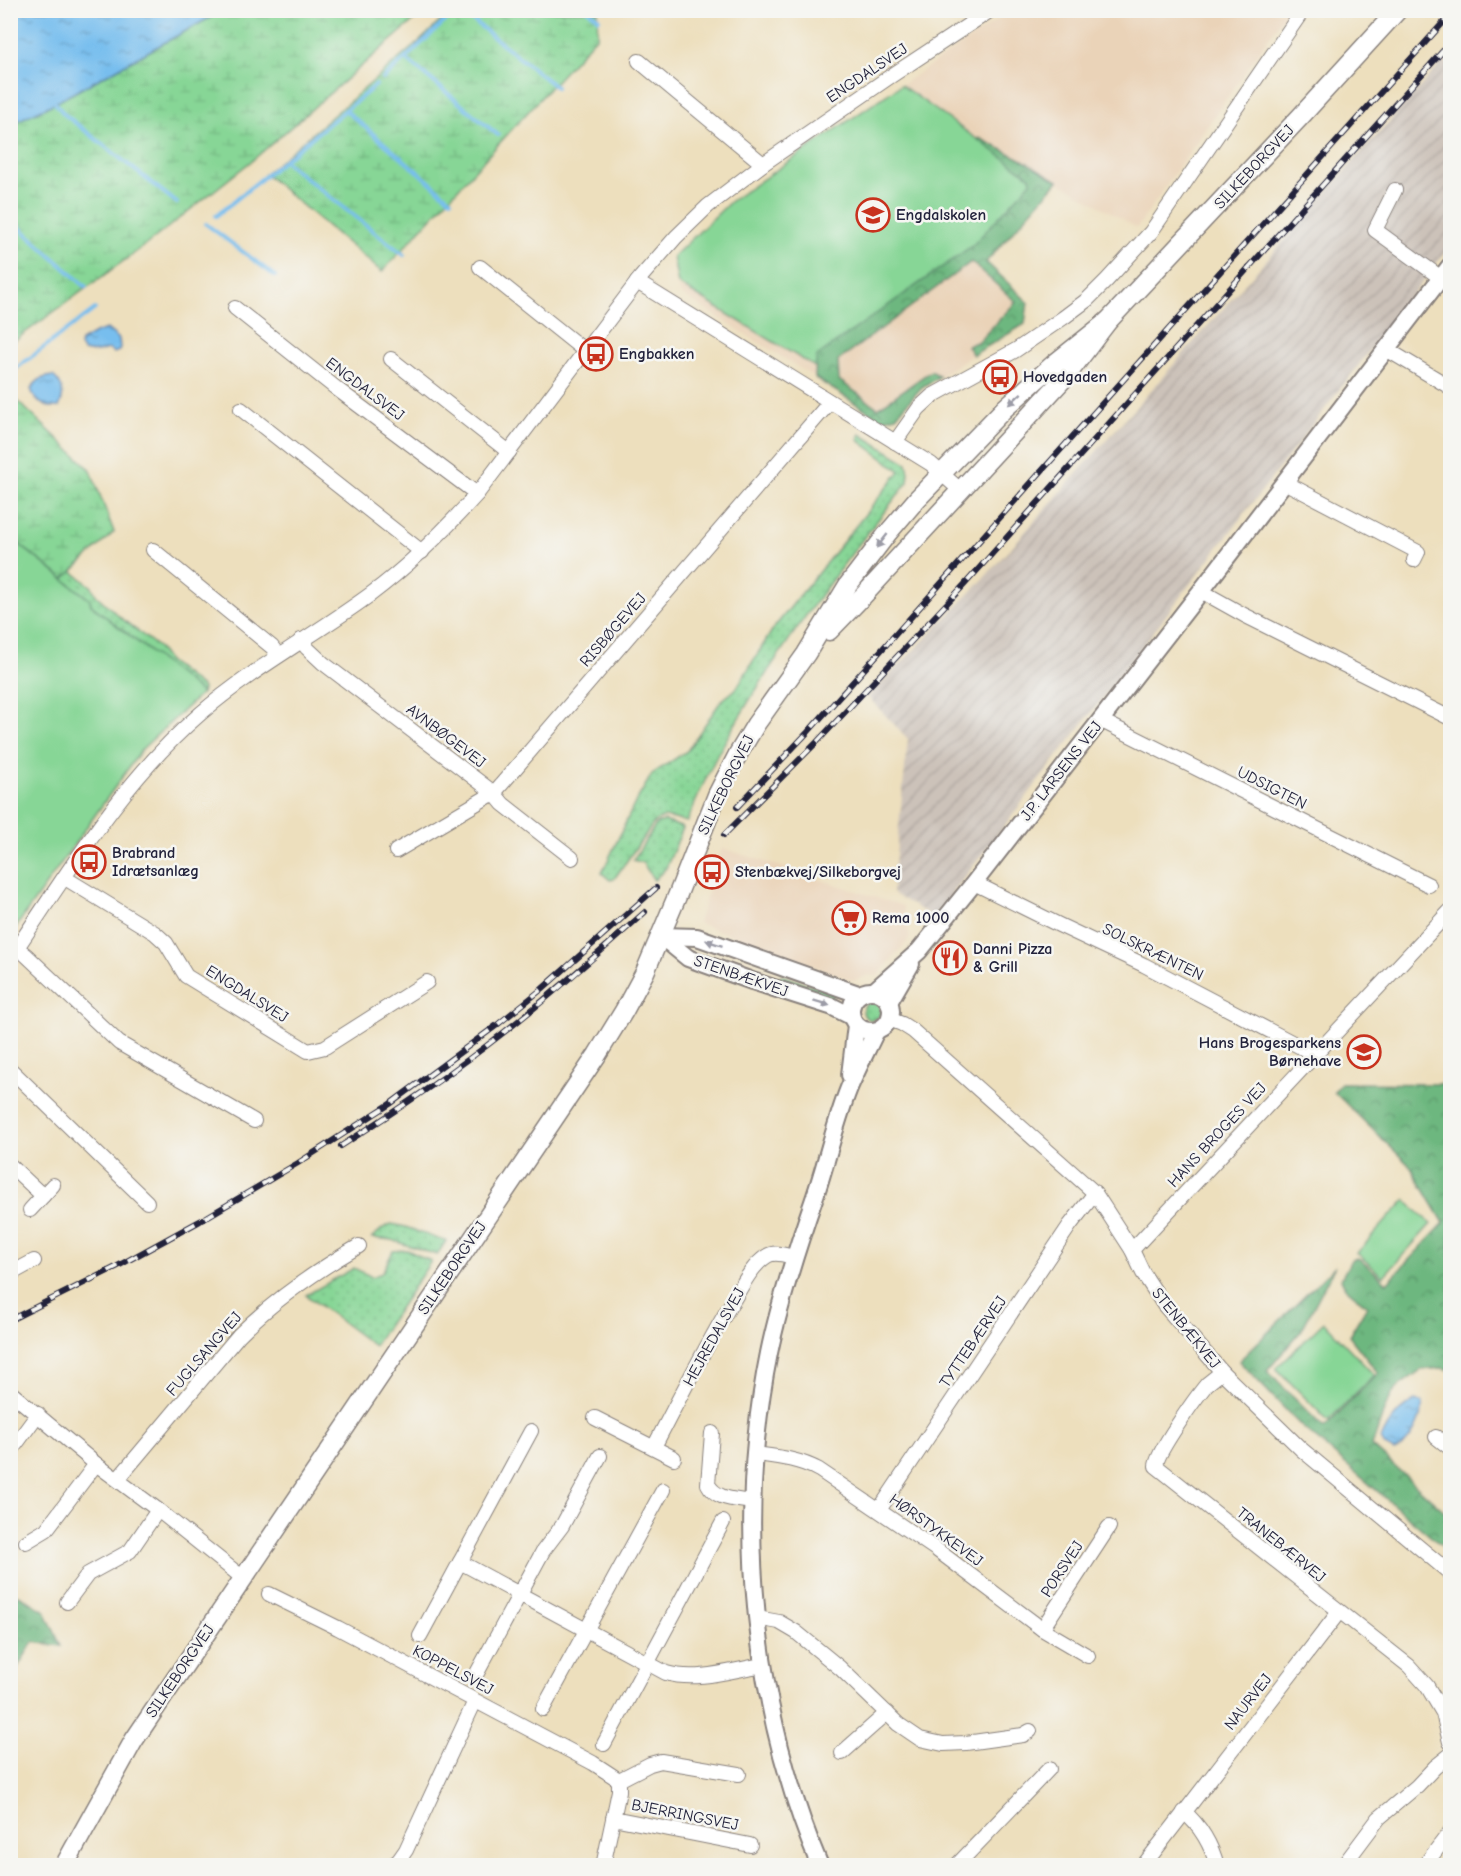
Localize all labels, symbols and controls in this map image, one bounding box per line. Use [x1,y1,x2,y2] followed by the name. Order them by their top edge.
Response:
[823,39,911,107] street label: ENGDALSVEJ
[1210,121,1298,213] street label: SILKEBORGVEJ
[855,197,891,233] school or university icon: Engdalskolen
[896,206,986,224] place label: Engdalskolen
[578,336,614,372] bus stop icon: Engbakken
[619,345,694,363] place label: Engbakken
[322,354,408,424] street label: ENGDALSVEJ
[982,359,1018,395] bus stop icon: Hovedgaden
[1023,368,1107,386] place label: Hovedgaden
[1008,392,1023,405] one-way arrow
[875,533,888,549] one-way arrow
[576,590,650,670] street label: RISBØGEVEJ
[403,700,489,772] street label: AVNBØGEVEJ
[1017,718,1105,824] street label: J.P. LARSENS VEJ
[694,732,758,838] street label: SILKEBORGVEJ
[1234,763,1310,813] street label: UDSIGTEN
[71,844,107,880] bus stop icon: Brabrand Idrætsanlæg
[112,844,199,880] place label: Brabrand Idrætsanlæg
[694,854,730,890] bus stop icon: Stenbækvej/Silkeborgvej
[735,863,901,881] place label: Stenbækvej/Silkeborgvej
[831,900,867,936] supermarket icon: Rema 1000
[872,909,950,927] place label: Rema 1000
[1100,920,1206,984] street label: SOLSKRÆNTEN
[705,938,723,948] one-way arrow
[932,940,968,976] restaurant icon: Danni Pizza & Grill
[973,940,1052,976] place label: Danni Pizza & Grill
[692,951,790,1001] street label: STENBÆKVEJ
[203,962,291,1026] street label: ENGDALSVEJ
[813,999,831,1008] one-way arrow
[1199,1034,1341,1070] place label: Hans Brogesparkens Børnehave
[1346,1034,1382,1070] school or university icon: Hans Brogesparkens Børnehave
[1164,1079,1270,1191] street label: HANS BROGES VEJ
[414,1218,490,1318] street label: SILKEBORGVEJ
[1148,1284,1224,1372] street label: STENBÆKVEJ
[680,1285,748,1389] street label: HEJREDALSVEJ
[936,1293,1010,1391] street label: TYTTEBÆRVEJ
[163,1308,245,1400] street label: FUGLSANGVEJ
[886,1490,986,1570] street label: HØRSTYKKEVEJ
[1233,1504,1329,1586] street label: TRANEBÆRVEJ
[1037,1538,1087,1600] street label: PORSVEJ
[142,1621,218,1721] street label: SILKEBORGVEJ
[410,1641,496,1699] street label: KOPPELSVEJ
[1221,1670,1275,1734] street label: NAURVEJ
[630,1796,740,1834] street label: BJERRINGSVEJ

